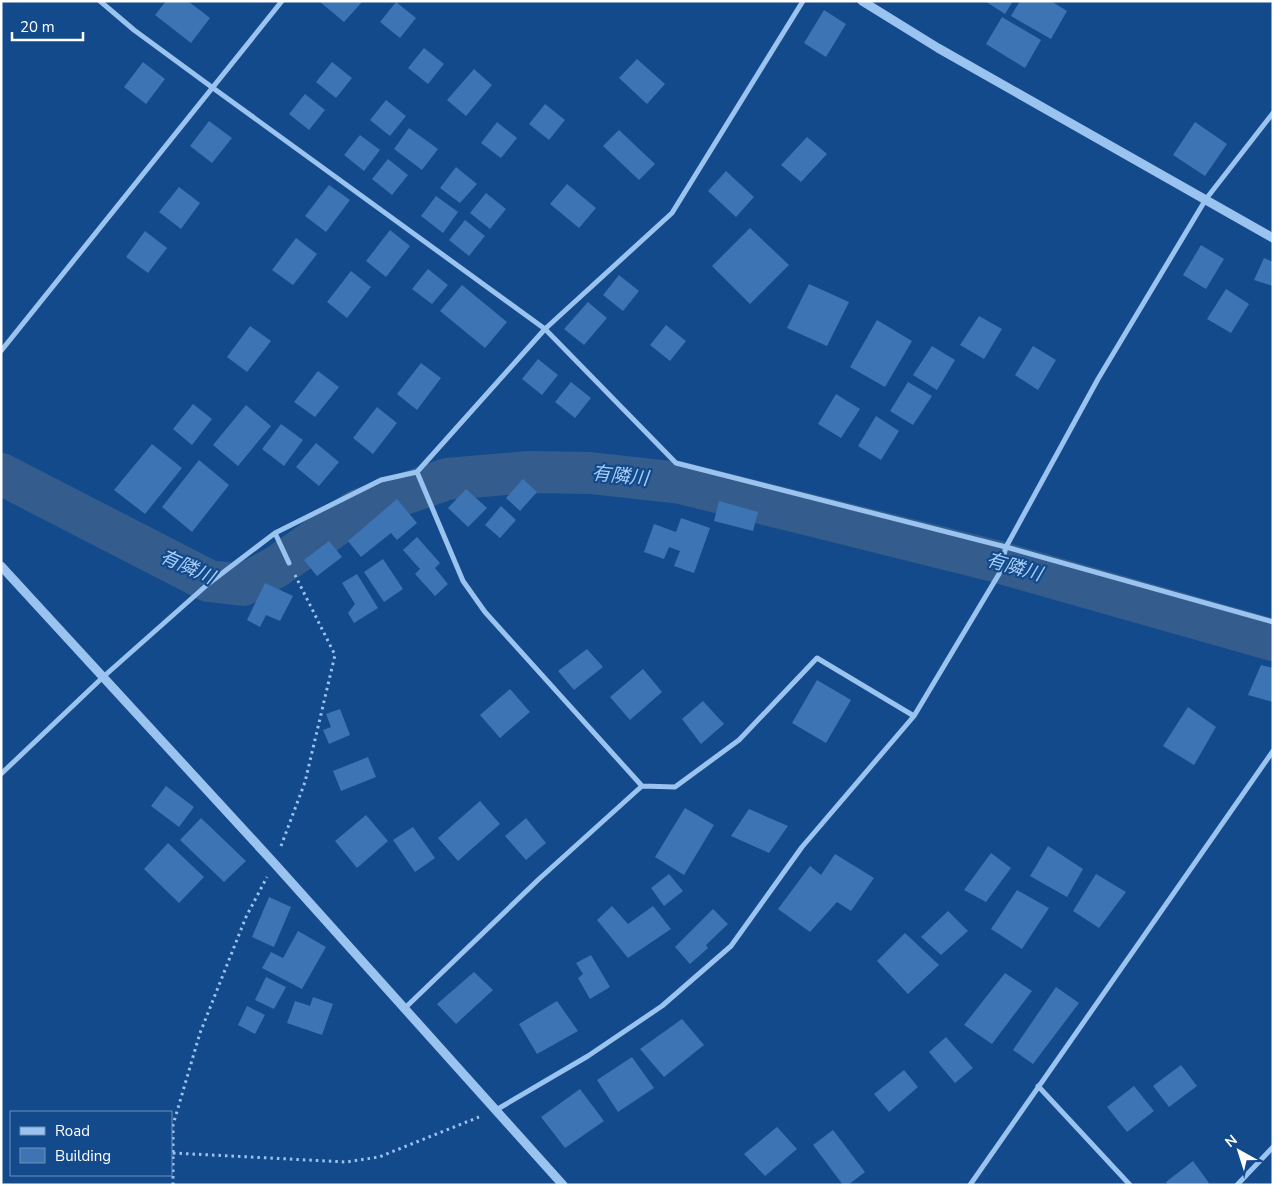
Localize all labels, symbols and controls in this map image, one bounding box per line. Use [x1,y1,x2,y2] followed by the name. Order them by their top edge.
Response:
[12,10,84,42] scale bar
[20,17,55,37] text: 20 m
[590,460,652,492] water label: 有隣川
[156,544,220,591] water label: 有隣川
[983,547,1047,588] water label: 有隣川
[10,1111,172,1176] legend
[55,1121,90,1141] text: Road
[1214,1126,1264,1176] north arrow
[1221,1131,1241,1152] text: N
[55,1146,111,1166] text: Building

